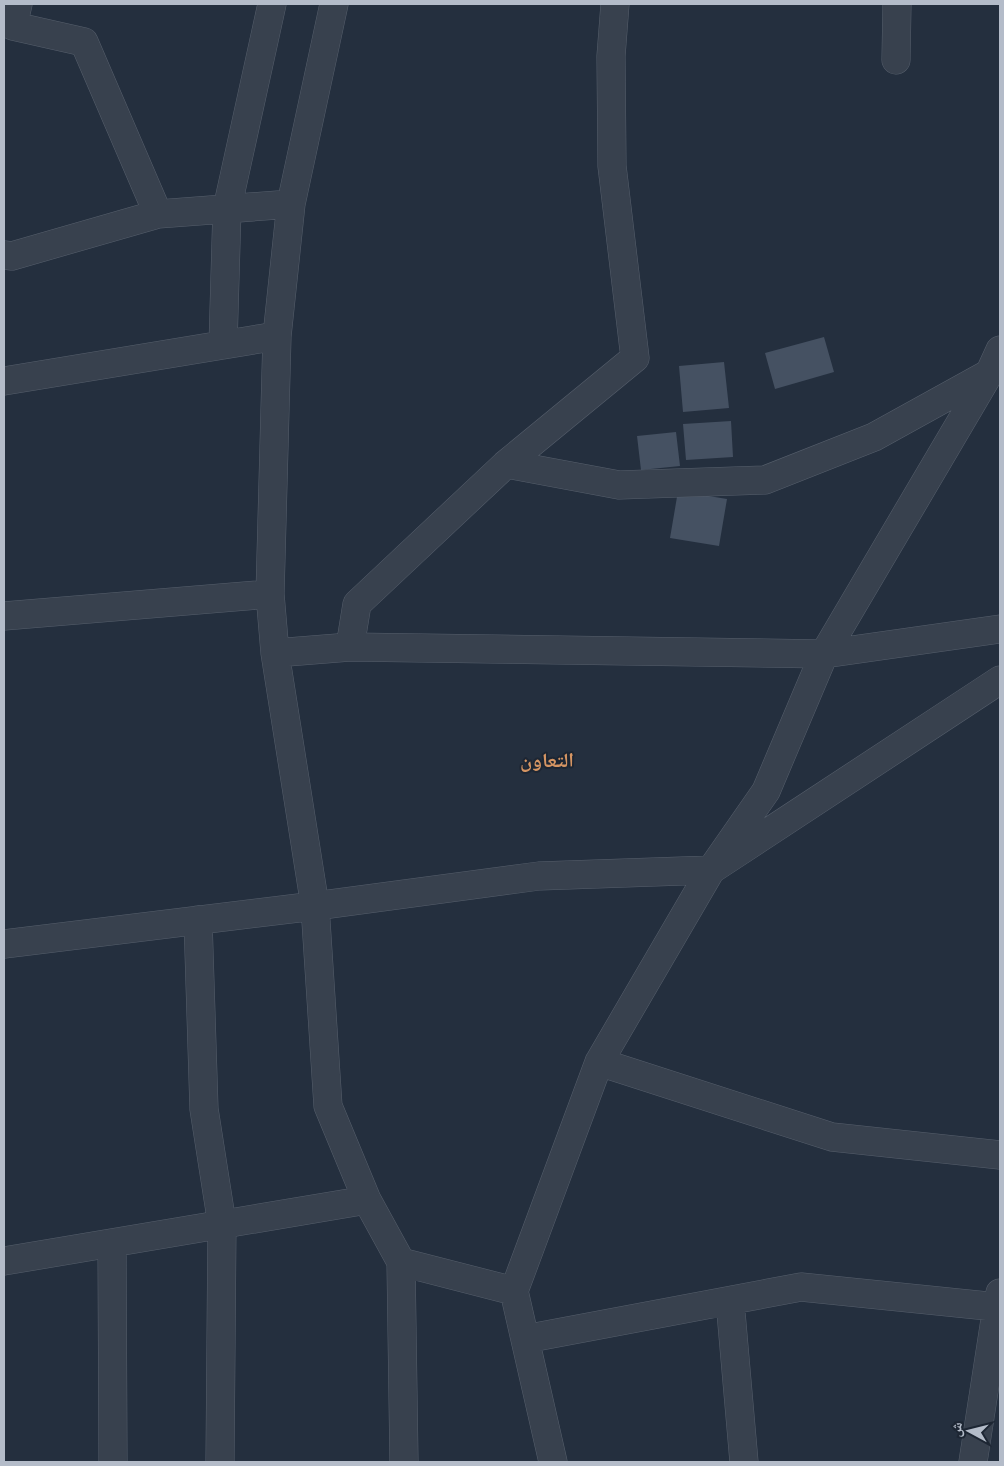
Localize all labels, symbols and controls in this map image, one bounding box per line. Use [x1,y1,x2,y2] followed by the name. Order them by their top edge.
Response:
[520,749,574,775] district label: التعاون
[944,1406,994,1456] north arrow
[948,1421,967,1438] text: ش

